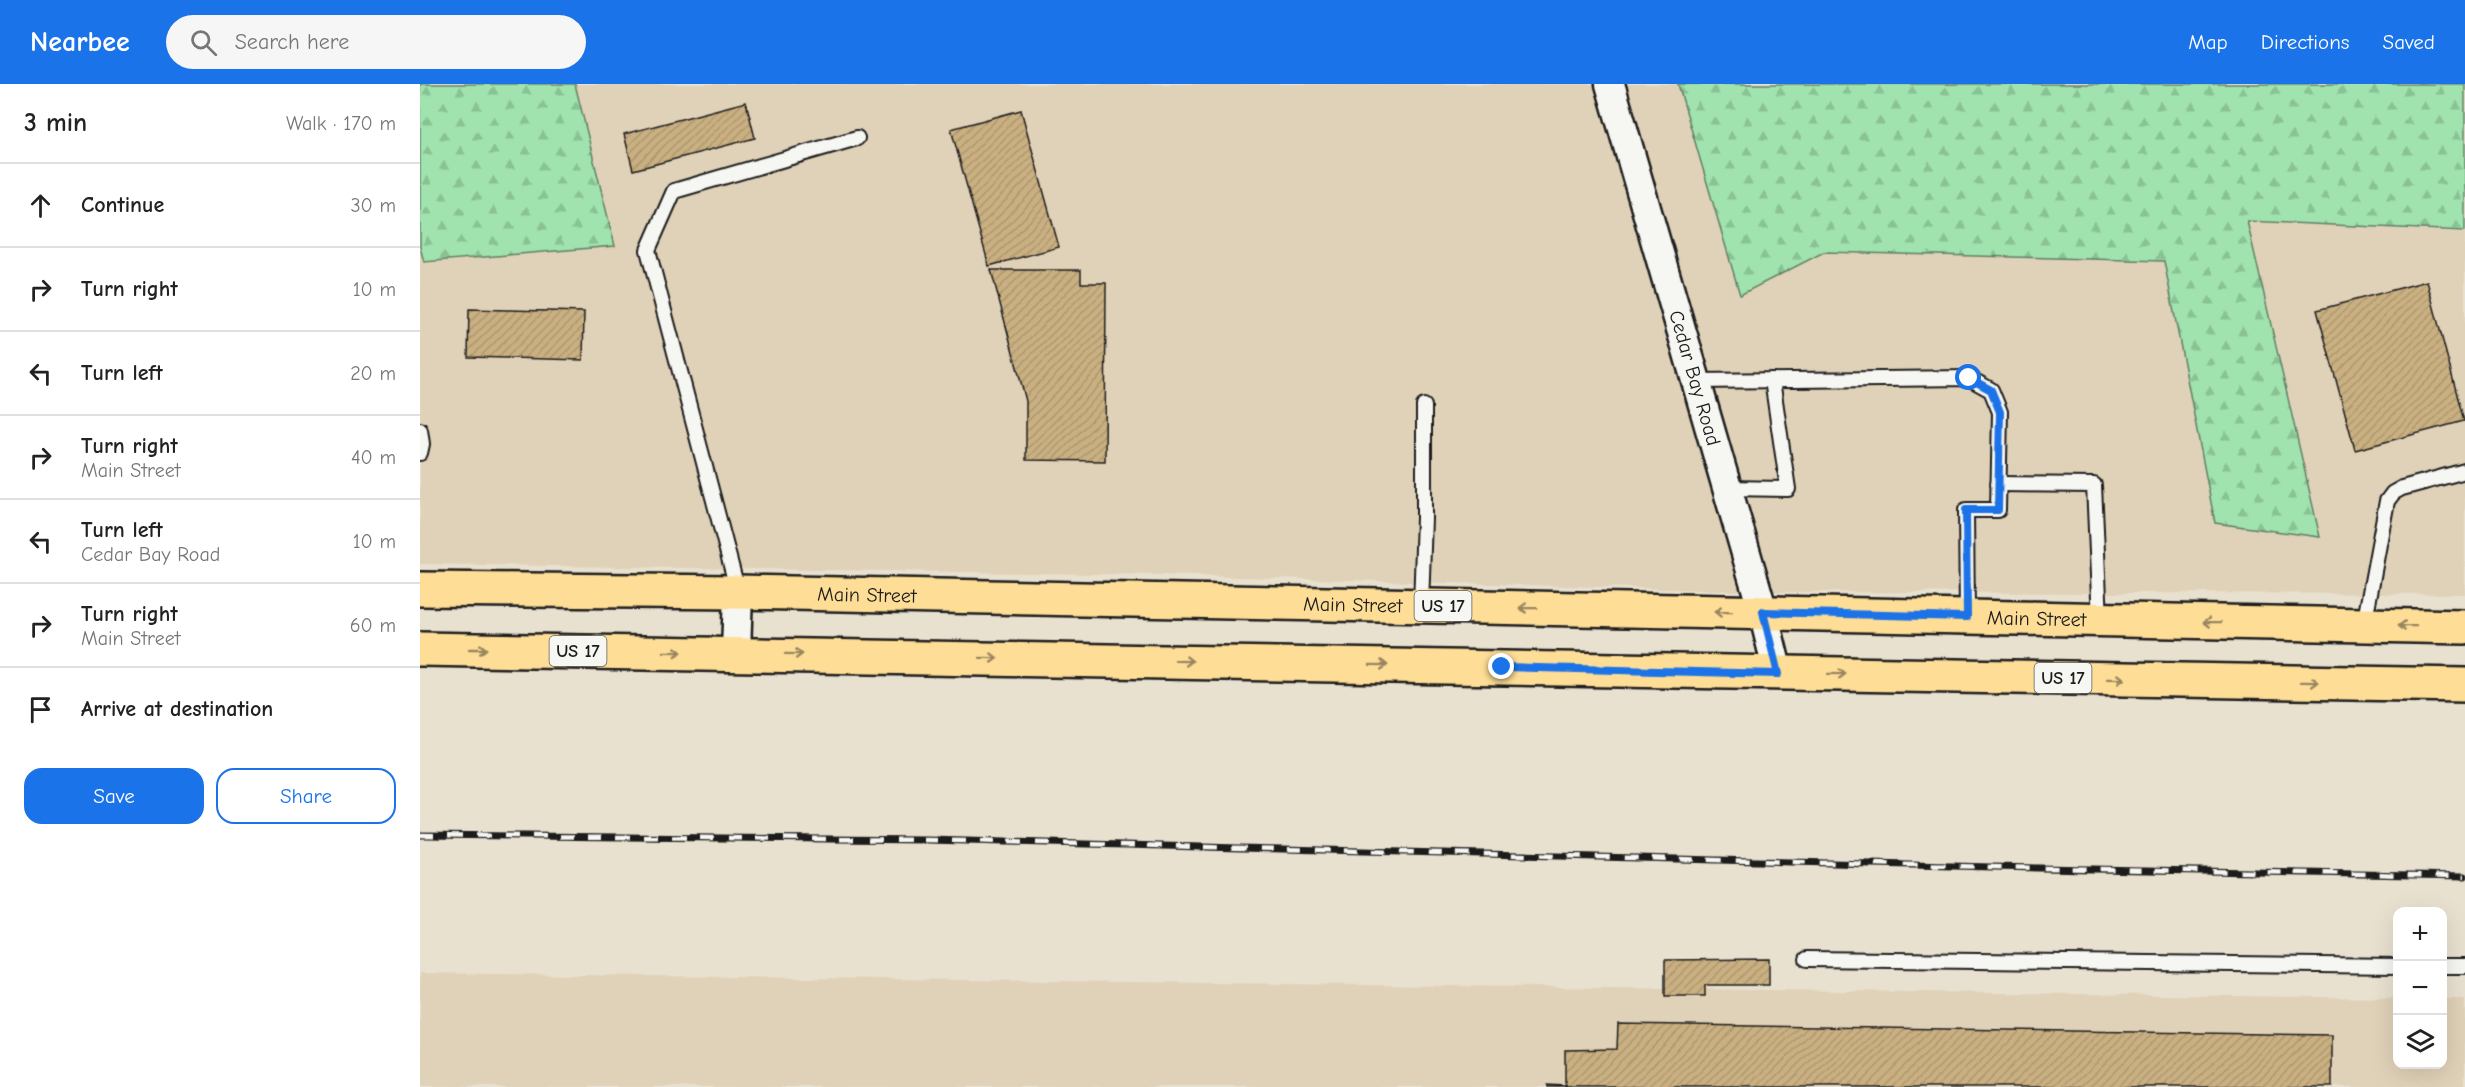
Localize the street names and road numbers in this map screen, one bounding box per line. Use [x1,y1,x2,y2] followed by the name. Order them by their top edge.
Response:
[1665,308,1726,448] street label: Cedar Bay Road
[817,582,918,607] street label: Main Street
[1414,591,1472,621] road number: US 17
[1303,592,1404,617] street label: Main Street
[1987,606,2088,631] street label: Main Street
[550,636,606,666] road number: US 17
[2034,663,2092,693] road number: US 17

